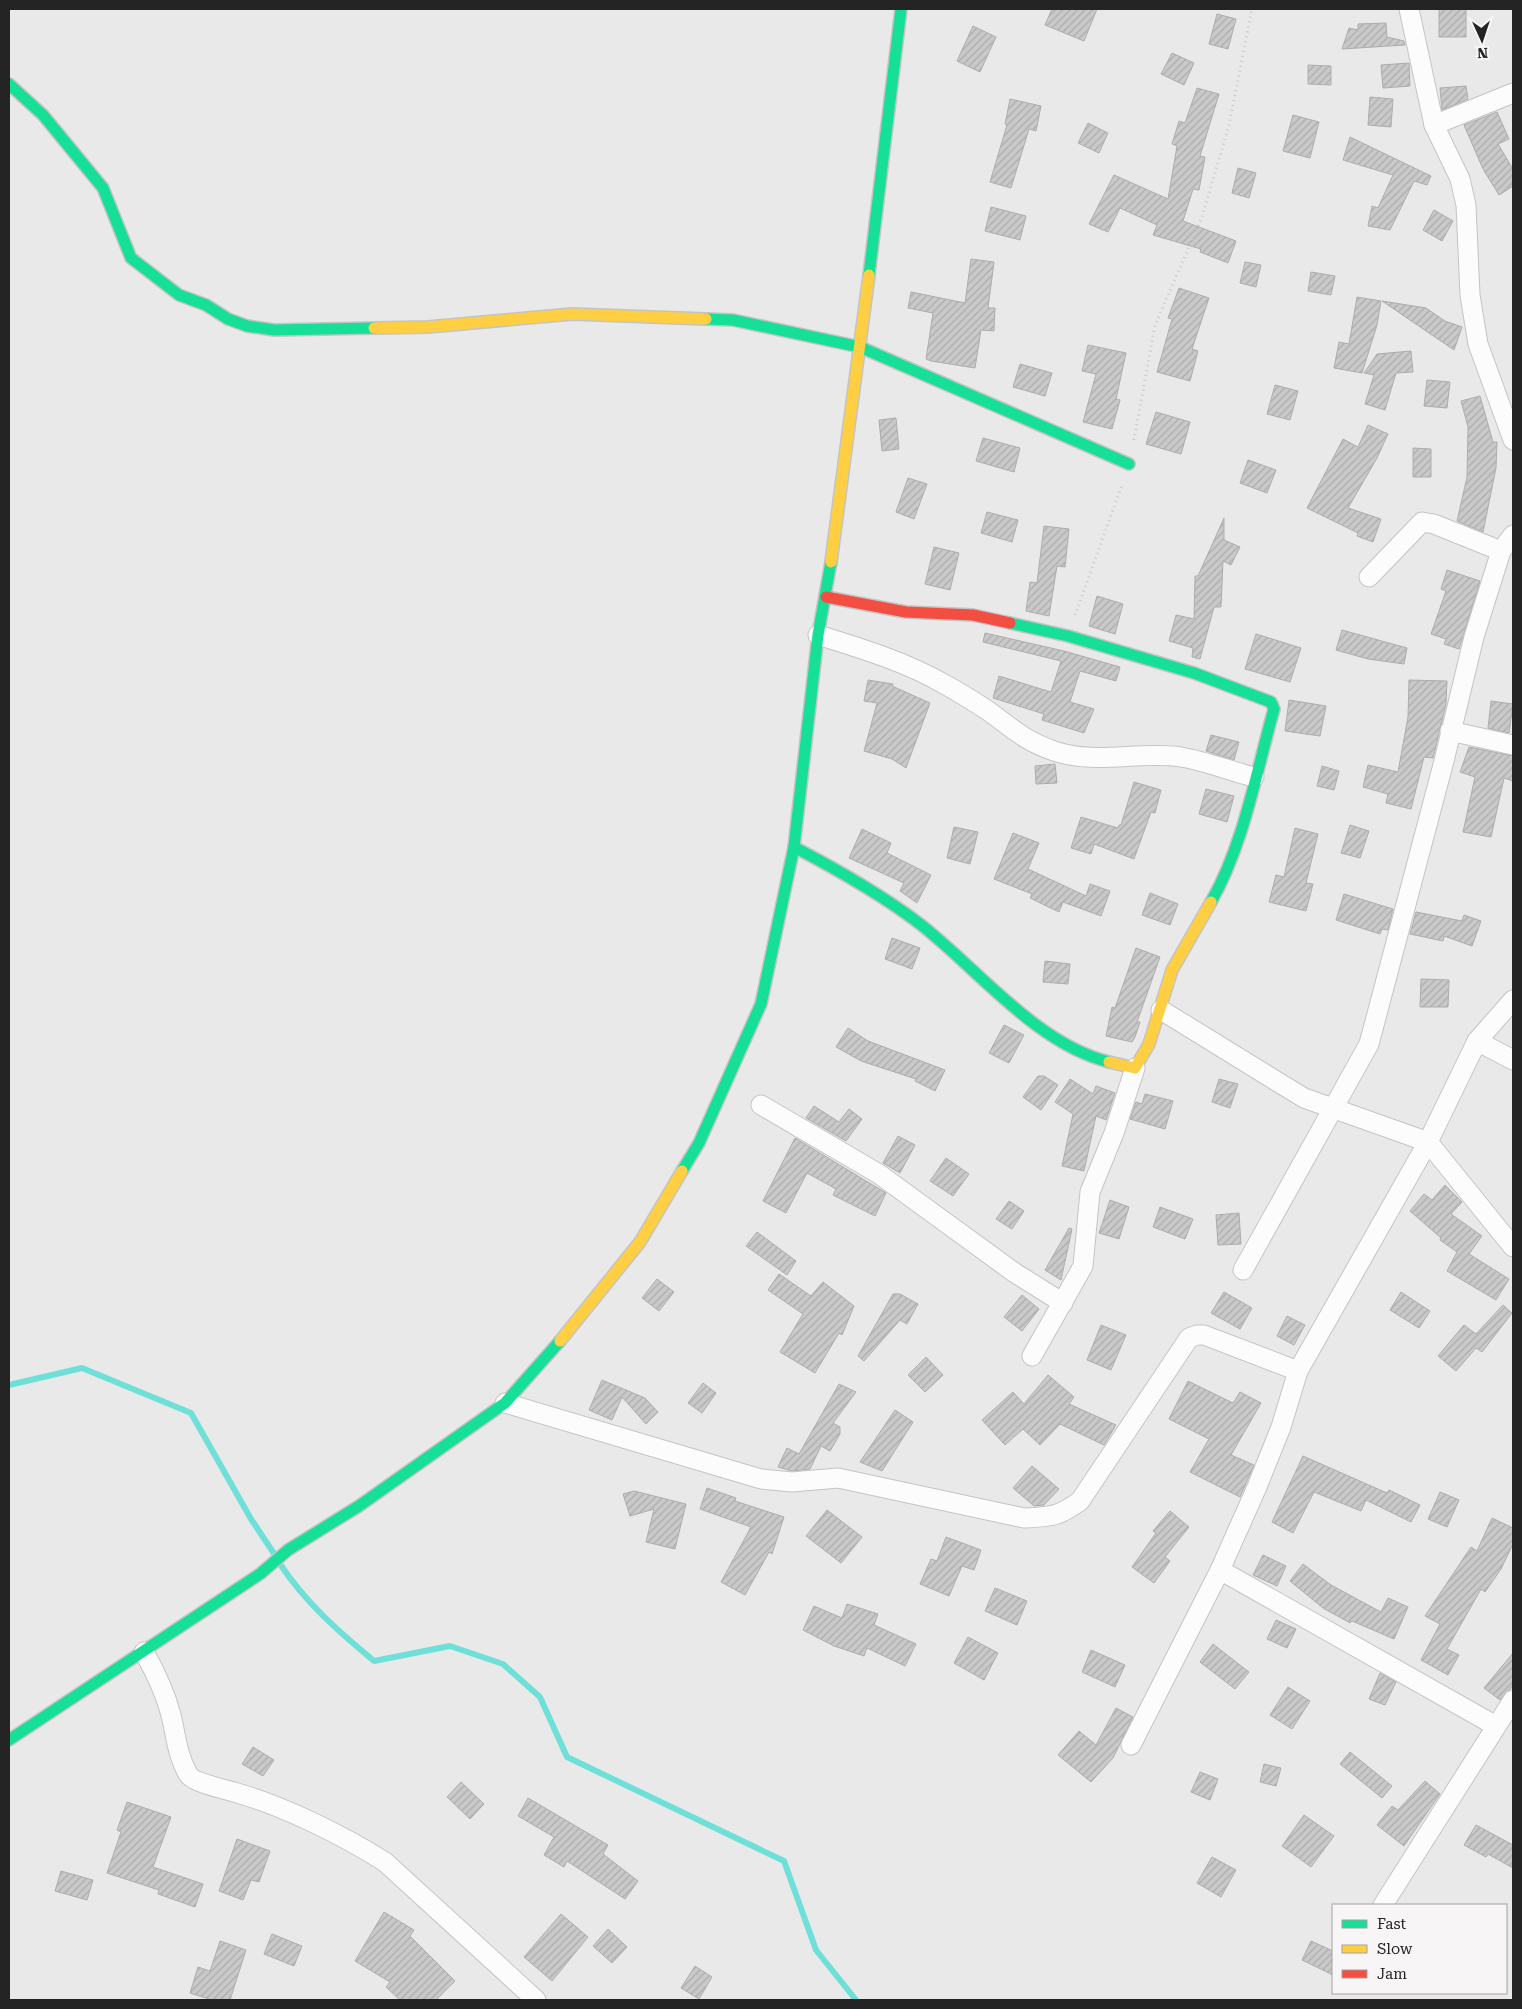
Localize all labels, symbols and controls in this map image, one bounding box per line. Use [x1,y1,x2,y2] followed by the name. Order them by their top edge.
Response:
[1457,15,1507,65] north arrow
[1477,45,1488,61] text: N
[1332,1904,1507,1994] legend
[1377,1915,1407,1933] text: Fast
[1377,1940,1413,1958] text: Slow
[1377,1965,1407,1983] text: Jam

